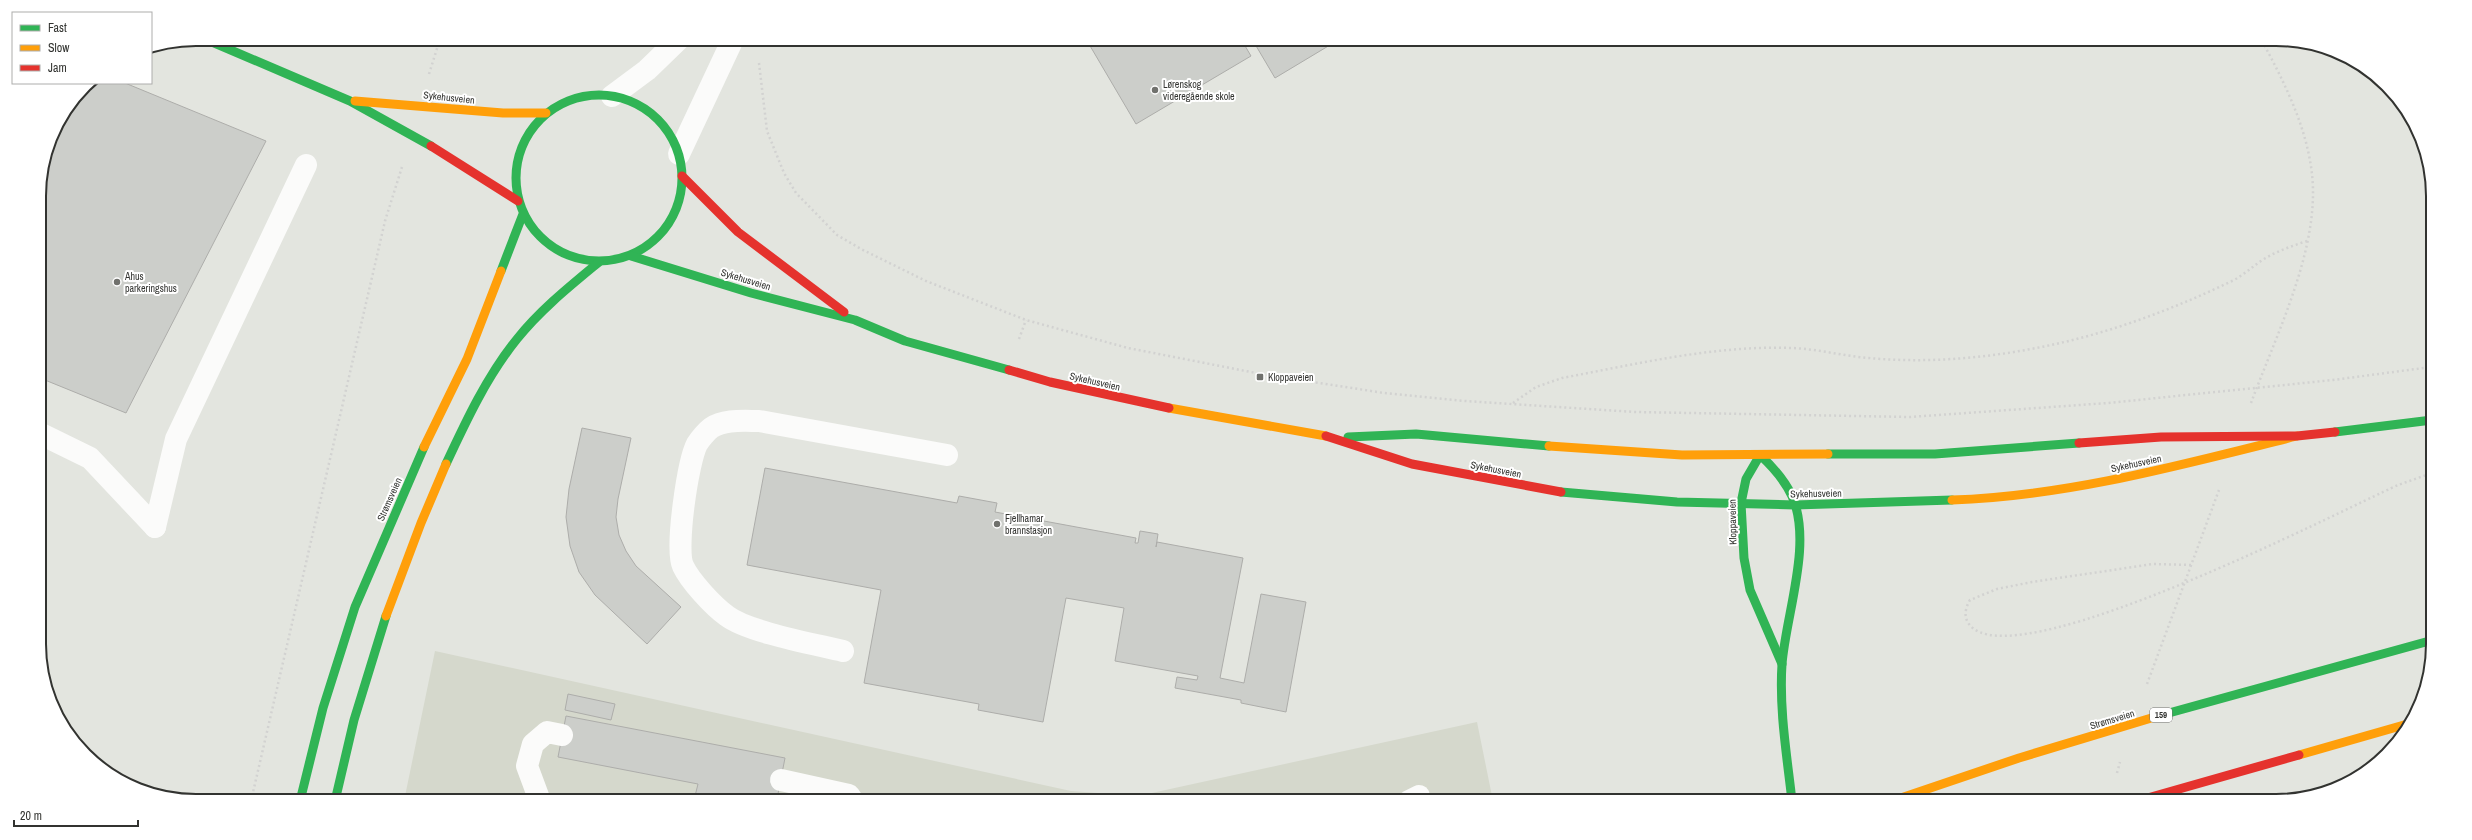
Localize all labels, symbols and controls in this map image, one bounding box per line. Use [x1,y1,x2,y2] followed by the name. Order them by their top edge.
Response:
[12,12,152,84] legend
[48,20,67,36] text: Fast
[48,40,70,56] text: Slow
[48,60,67,76] text: Jam
[1163,78,1235,103] place label: Lørenskog videregående skole
[1150,85,1160,95] marker: Lørenskog videregående skole
[423,88,475,107] street label: Sykehusveien
[719,266,772,293] street label: Sykehusveien
[124,270,177,295] place label: Ahus parkeringshus
[112,277,122,287] marker: Ahus parkeringshus
[1068,369,1121,394] street label: Sykehusveien
[1268,371,1314,384] place label: Kloppaveien
[1255,372,1265,382] marker: Kloppaveien
[2110,452,2163,475] street label: Sykehusveien
[1469,458,1522,481] street label: Sykehusveien
[374,476,405,523] street label: Strømsveien
[1790,487,1842,500] street label: Sykehusveien
[1726,499,1739,545] street label: Kloppaveien
[1005,512,1052,537] place label: Fjellhamar brannstasjon
[992,519,1002,529] marker: Fjellhamar brannstasjon
[2088,707,2136,732] street label: Strømsveien
[2150,708,2172,722] road number: 159
[14,802,138,828] scale bar
[20,808,42,824] text: 20 m

